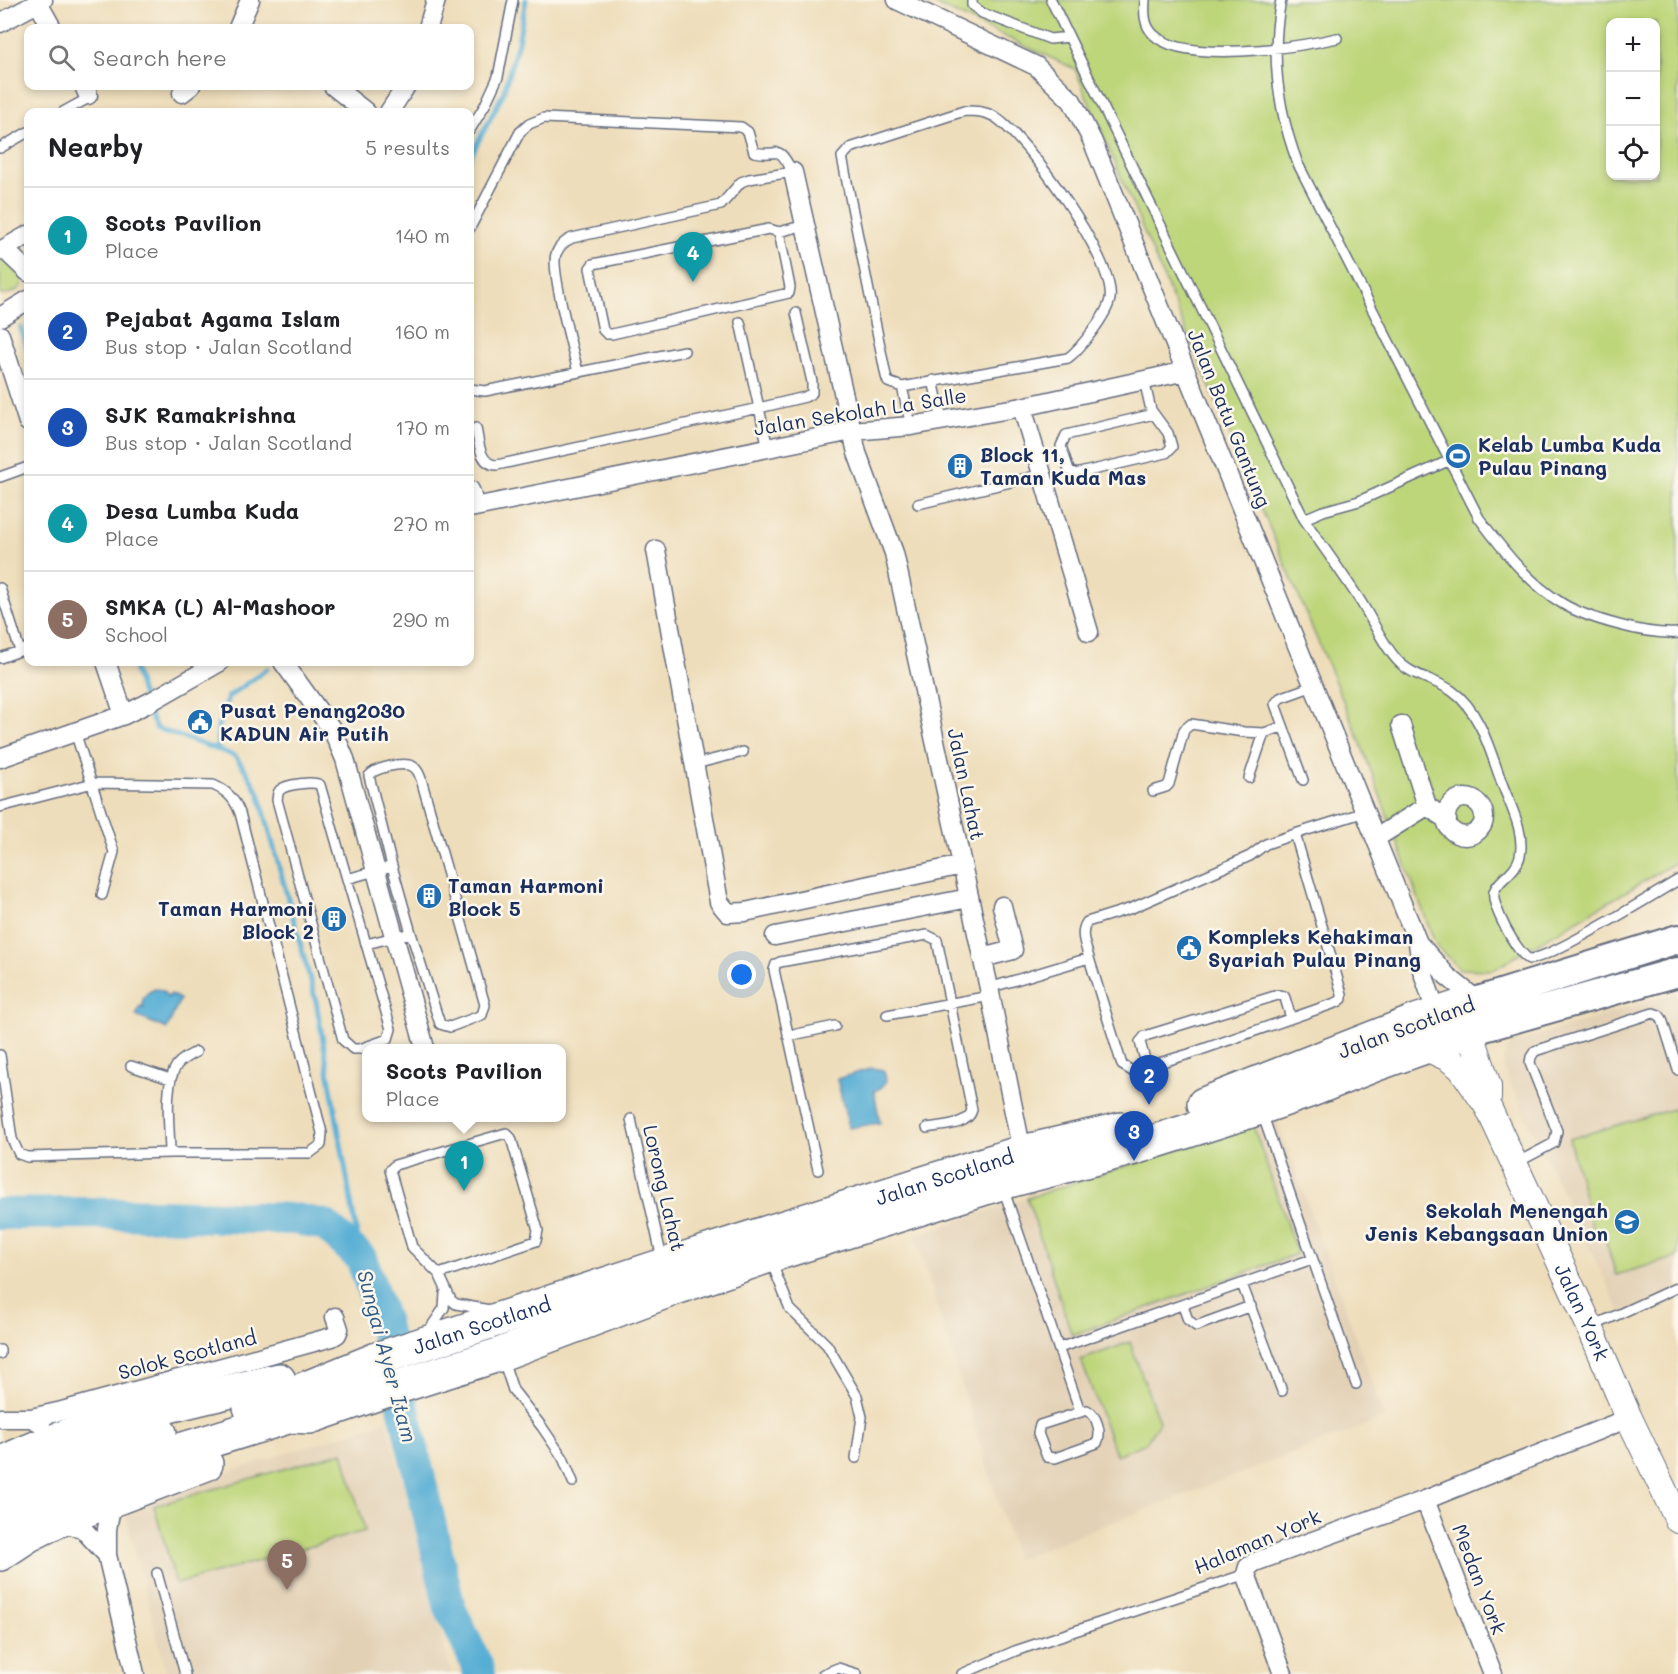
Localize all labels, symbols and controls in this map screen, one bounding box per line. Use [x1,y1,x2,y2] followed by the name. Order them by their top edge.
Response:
[1606,18,1660,180] map controls
[1606,18,1660,72] button: +
[24,24,474,90] search box
[45,41,78,74] icon: search
[93,43,227,72] text: Search here
[1606,72,1660,126] button: −
[1606,126,1660,180] button: locate
[48,130,143,164] text: Nearby
[365,134,450,160] text: 5 results
[105,208,261,237] text: Scots Pavilion
[63,222,72,248] text: 1
[395,222,450,248] text: 140 m
[674,232,712,282] pin: 4
[105,237,159,263] text: Place
[105,304,340,333] text: Pejabat Agama Islam
[62,318,73,344] text: 2
[394,318,450,344] text: 160 m
[1182,325,1278,511] street label: Jalan Batu Gantung
[105,333,352,359] text: Bus stop · Jalan Scotland
[752,381,968,441] street label: Jalan Sekolah La Salle
[105,400,296,429] text: SJK Ramakrishna
[62,414,74,440] text: 3
[395,414,450,440] text: 170 m
[105,429,352,455] text: Bus stop · Jalan Scotland
[1478,431,1661,480] place label: Kelab Lumba Kuda Pulau Pinang
[980,441,1146,490] place label: Block 11, Taman Kuda Mas
[1443,441,1473,471] sports icon: Kelab Lumba Kuda Pulau Pinang
[945,451,975,481] building icon: Block 11, Taman Kuda Mas
[105,496,299,525] text: Desa Lumba Kuda
[61,510,74,536] text: 4
[393,510,450,536] text: 270 m
[105,525,159,551] text: Place
[105,592,335,621] text: SMKA (L) Al-Mashoor
[62,606,73,632] text: 5
[392,606,450,632] text: 290 m
[105,621,168,647] text: School
[220,697,405,746] place label: Pusat Penang2030 KADUN Air Putih
[185,707,215,737] public building icon: Pusat Penang2030 KADUN Air Putih
[942,726,992,842] street label: Jalan Lahat
[448,872,604,921] place label: Taman Harmoni Block 5
[414,881,444,911] building icon: Taman Harmoni Block 5
[158,895,314,944] place label: Taman Harmoni Block 2
[319,904,349,934] building icon: Taman Harmoni Block 2
[1208,923,1421,972] place label: Kompleks Kehakiman Syariah Pulau Pinang
[1174,933,1204,963] public building icon: Kompleks Kehakiman Syariah Pulau Pinang
[727,960,756,989] your location
[1334,990,1478,1064] street label: Jalan Scotland
[362,1044,566,1122] popup
[386,1056,542,1085] text: Scots Pavilion
[1130,1056,1168,1105] pin: 2
[386,1085,440,1111] text: Place
[1114,1112,1154,1161] pin: 3
[638,1122,692,1254] street label: Lorong Lahat
[444,1142,484,1191] pin: 1
[872,1142,1017,1210] street label: Jalan Scotland
[1365,1197,1608,1246] place label: Sekolah Menengah Jenis Kebangsaan Union
[1612,1207,1642,1237] school or university icon: Sekolah Menengah Jenis Kebangsaan Union
[1549,1259,1616,1365] street label: Jalan York
[352,1267,424,1445] water label: Sungai Ayer Itam
[409,1290,554,1359] street label: Jalan Scotland
[115,1323,259,1385] street label: Solok Scotland
[1189,1503,1325,1579] street label: Halaman York
[1447,1520,1513,1638] street label: Medan York
[268,1540,306,1590] pin: 5

